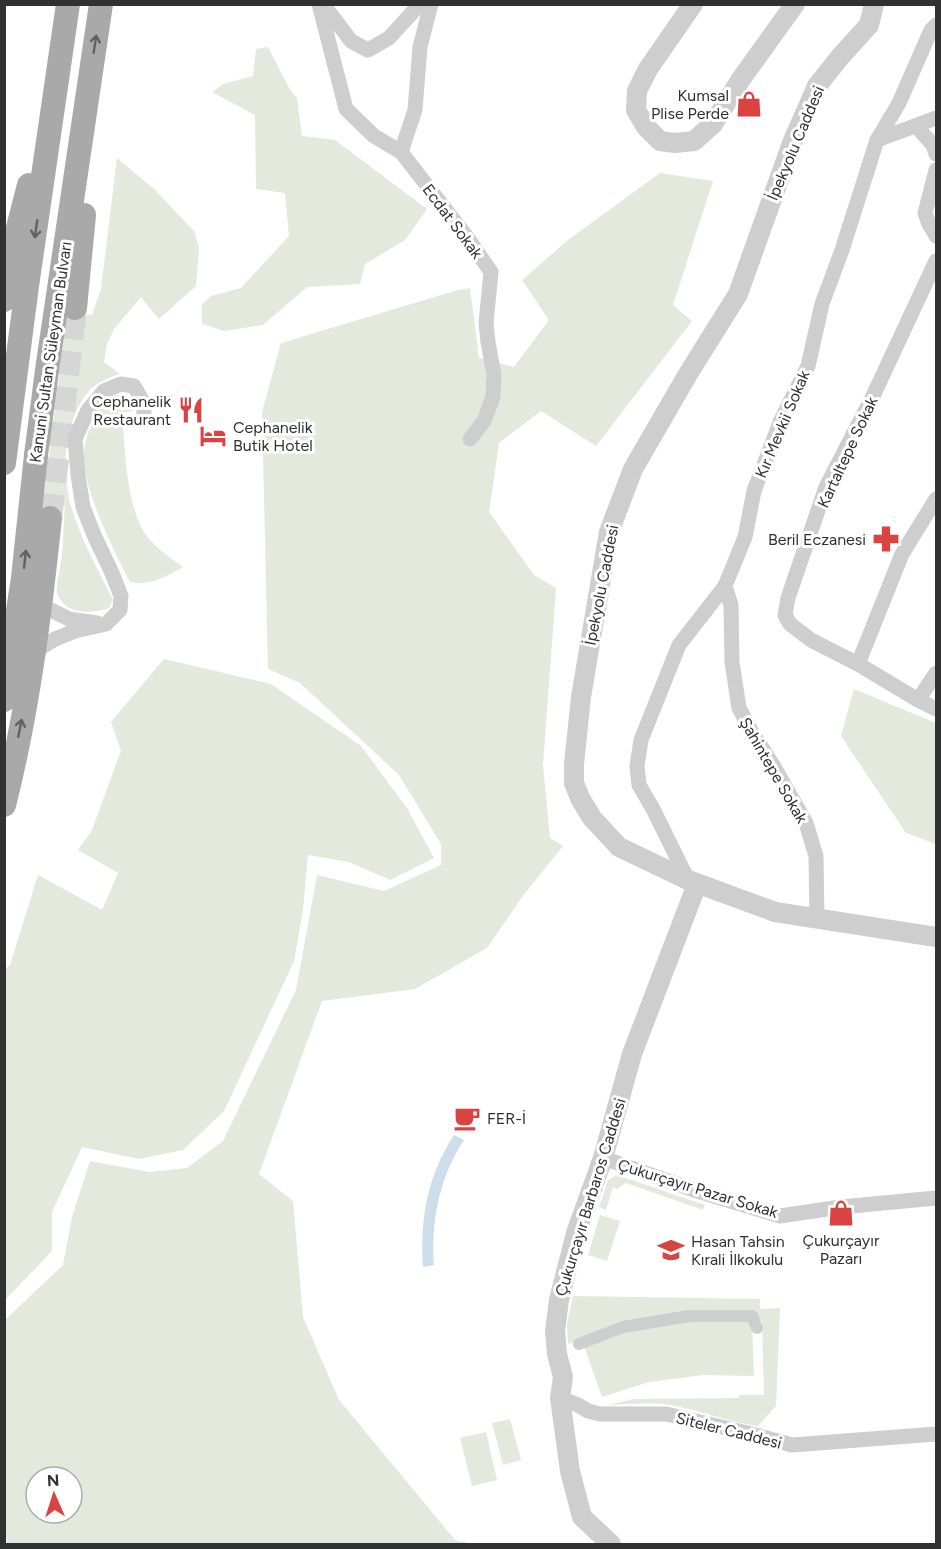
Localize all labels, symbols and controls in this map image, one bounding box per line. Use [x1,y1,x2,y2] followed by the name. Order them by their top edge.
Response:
[89,34,100,54] one-way arrow
[763,83,828,203] street label: İpekyolu Caddesi
[651,86,729,123] place label: Kumsal Plise Perde
[734,89,764,119] shop icon: Kumsal Plise Perde
[418,180,487,262] street label: Ecdat Sokak
[30,218,41,238] one-way arrow
[26,240,75,464] street label: Kanuni Sultan Süleyman Bulvarı
[751,367,814,481] street label: Kır Mevkii Sokak
[92,392,171,429] place label: Cephanelik Restaurant
[813,393,882,511] street label: Kartaltepe Sokak
[176,395,206,425] restaurant icon: Cephanelik Restaurant
[233,418,313,455] place label: Cephanelik Butik Hotel
[198,421,228,451] hotel icon: Cephanelik Butik Hotel
[580,523,623,647] street label: İpekyolu Caddesi
[871,524,901,554] pharmacy icon: Beril Eczanesi
[768,530,866,549] place label: Beril Eczanesi
[20,549,31,569] one-way arrow
[736,714,812,827] street label: Şahintepe Sokak
[15,718,26,738] one-way arrow
[551,1096,630,1298] street label: Çukurçayır Barbaros Caddesi
[452,1103,482,1133] cafe icon: FER-İ
[487,1109,526,1128] place label: FER-İ
[616,1155,780,1222] street label: Çukurçayır Pazar Sokak
[826,1198,856,1228] shop icon: Çukurçayır Pazarı
[803,1231,880,1268] place label: Çukurçayır Pazarı
[691,1232,785,1269] place label: Hasan Tahsin Kırali İlkokulu
[656,1235,686,1265] school or university icon: Hasan Tahsin Kırali İlkokulu
[674,1408,784,1453] street label: Siteler Caddesi
[24,1465,84,1525] north arrow
[47,1471,60,1490] text: N

